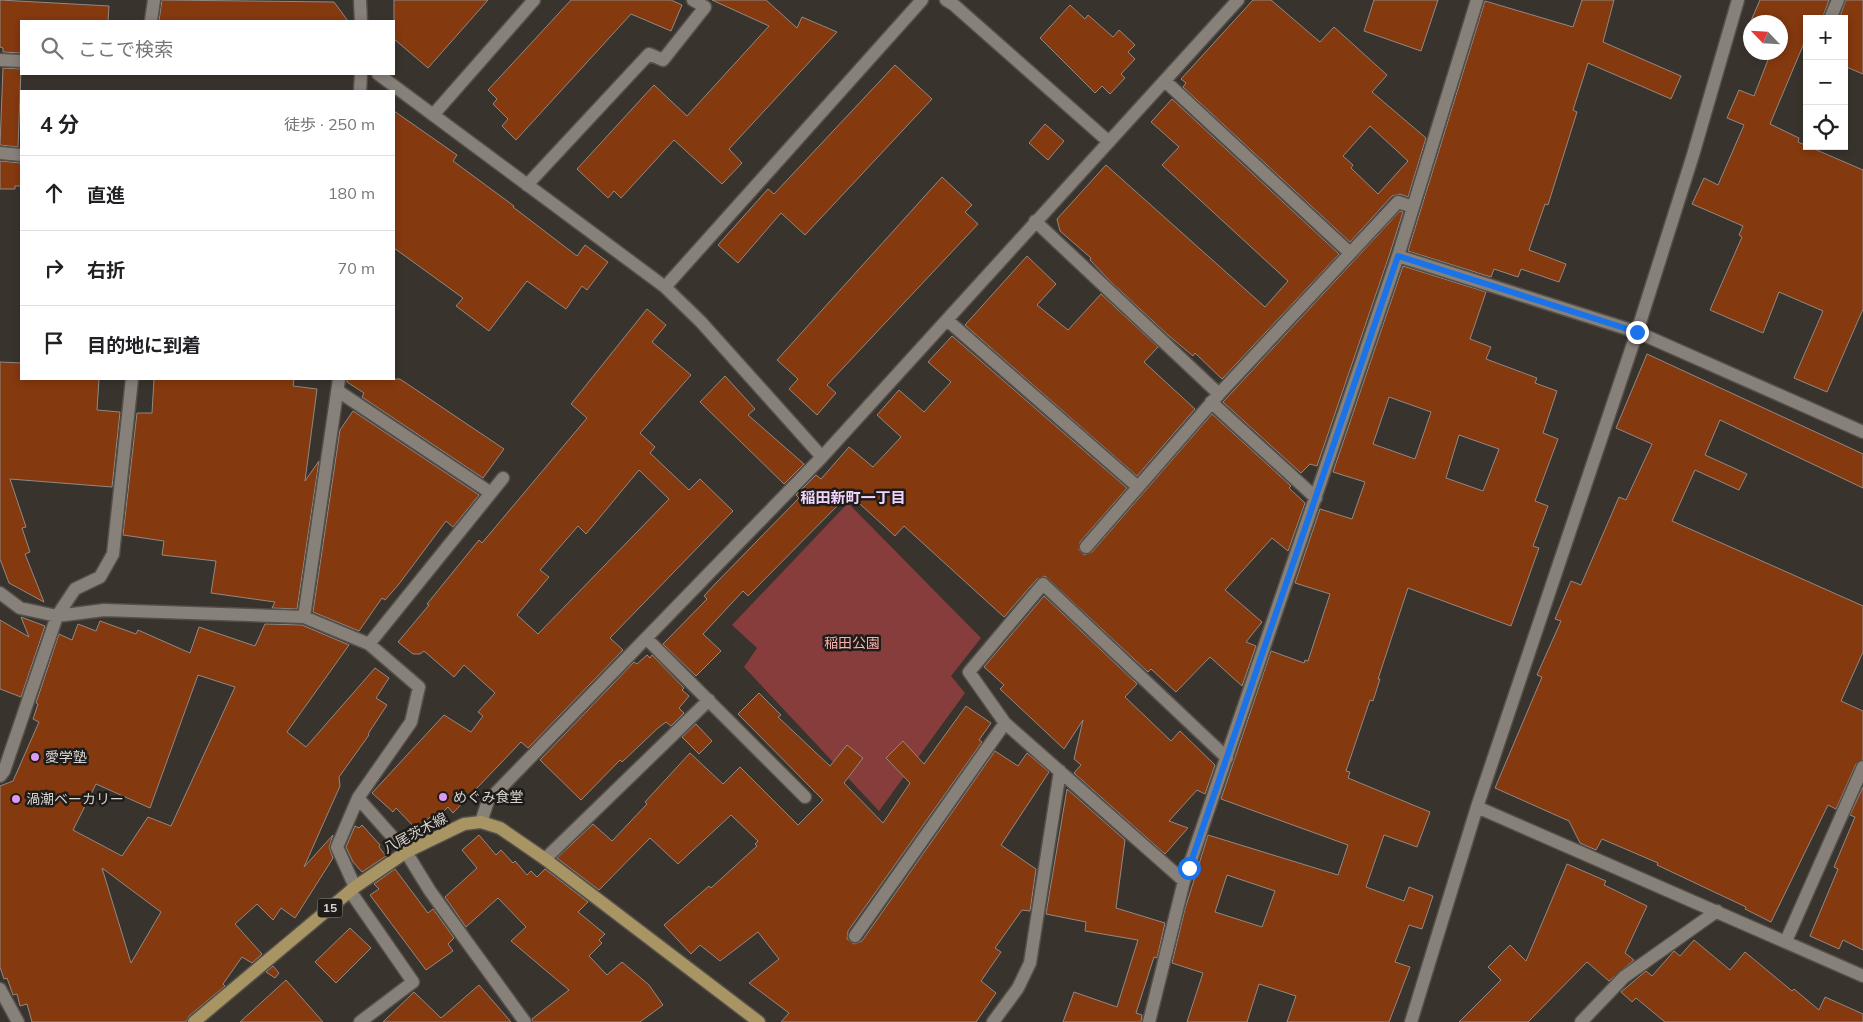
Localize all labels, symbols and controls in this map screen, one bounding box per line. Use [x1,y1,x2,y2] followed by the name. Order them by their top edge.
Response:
[1743,15,1788,60] north arrow
[1803,15,1848,150] map controls
[1803,15,1848,60] button: +
[20,20,395,75] search box
[38,34,66,62] icon: search
[78,37,173,61] text: ここで検索
[1803,60,1848,105] button: −
[1803,105,1848,150] button: locate
[40,111,79,137] text: 4 分
[284,114,375,134] text: 徒歩 · 250 m
[40,179,68,207] icon: ahead
[87,183,125,207] text: 直進
[328,183,375,203] text: 180 m
[40,254,68,282] icon: right
[87,258,125,282] text: 右折
[338,258,375,278] text: 70 m
[1626,321,1649,344] route end
[40,329,68,357] icon: arrive
[87,333,201,357] text: 目的地に到着
[800,488,906,507] district label: 稲田新町一丁目
[824,634,880,652] park label: 稲田公園
[45,748,87,766] place label: 愛学塾
[29,751,41,763] marker: 愛学塾
[453,788,523,806] place label: めぐみ食堂
[26,790,124,808] place label: 渦潮ベーカリー
[437,791,449,803] marker: めぐみ食堂
[10,793,22,805] marker: 渦潮ベーカリー
[380,809,450,857] street label: 八尾茨木線
[1178,857,1201,880] route start
[318,898,342,918] road number: 15

